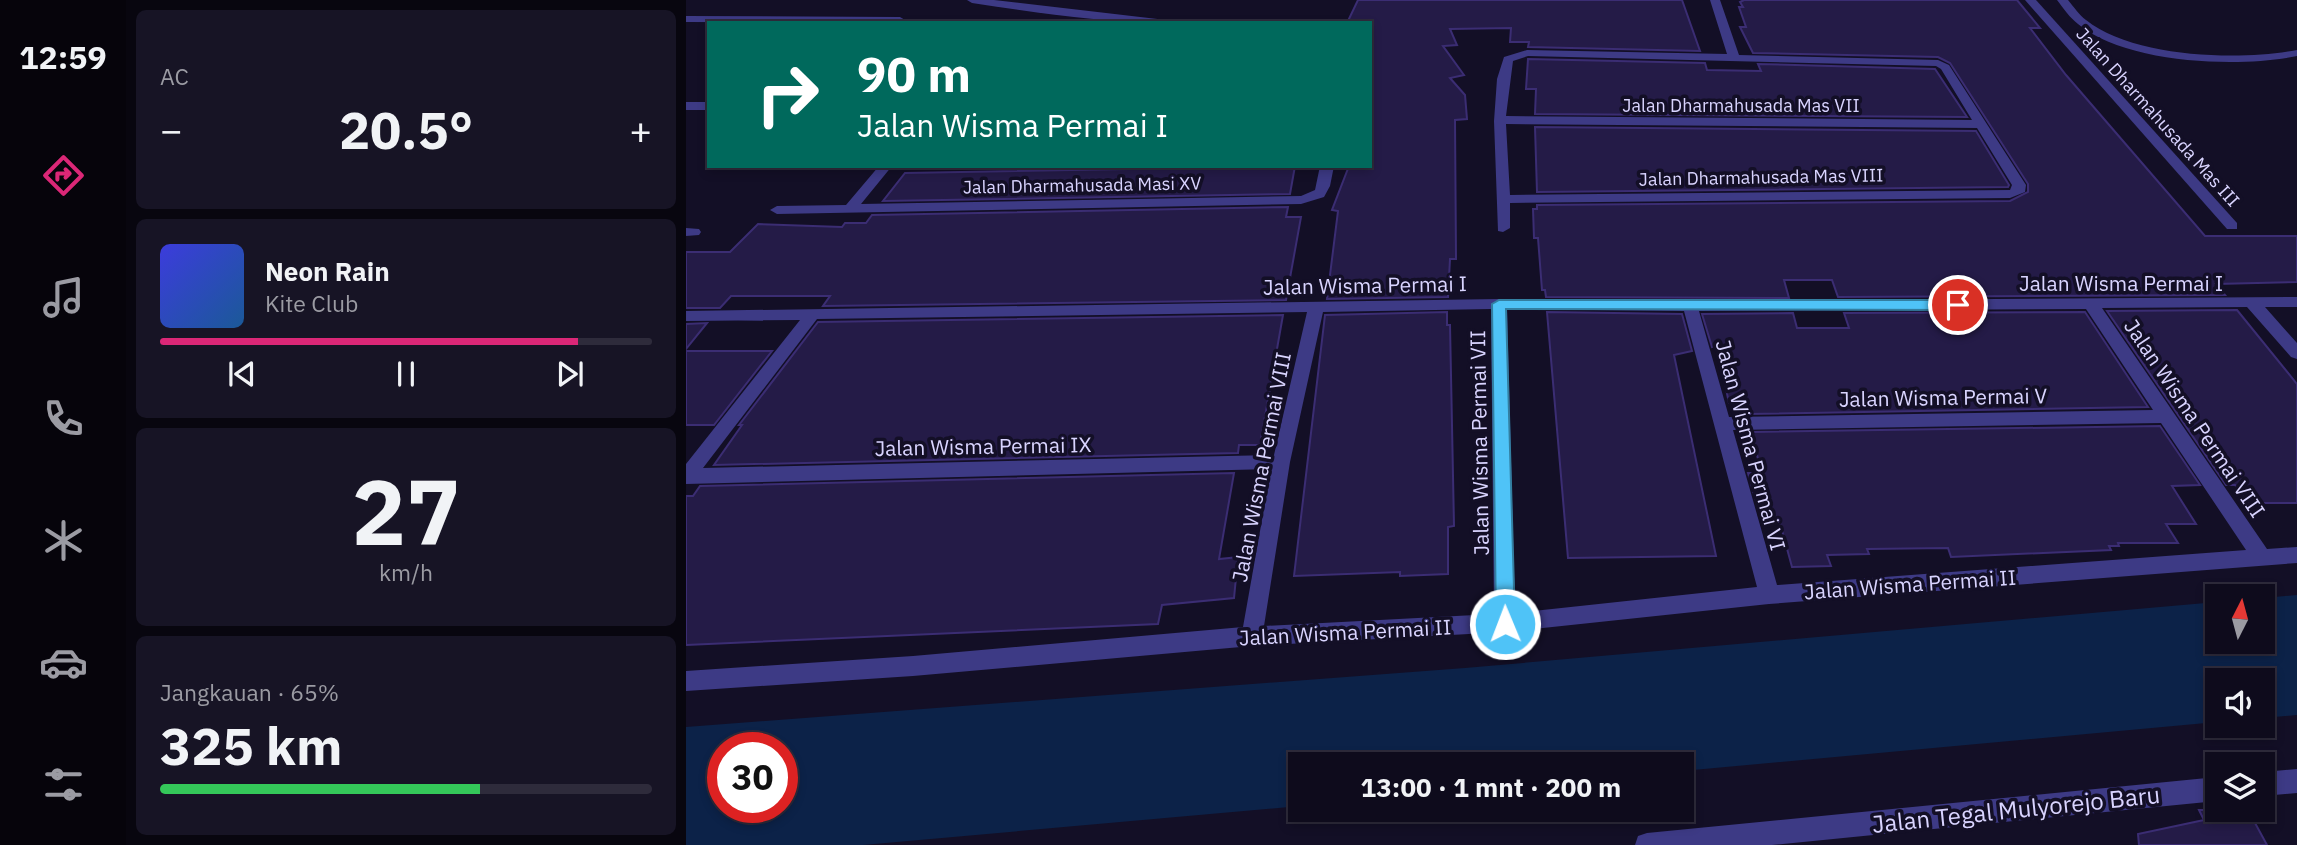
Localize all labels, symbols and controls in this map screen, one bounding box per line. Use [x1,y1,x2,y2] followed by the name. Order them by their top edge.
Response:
[2071,23,2245,211] street label: Jalan Dharmahusada Mas III
[19,36,107,78] text: 12:59
[857,42,971,105] text: 90 m
[742,49,833,140] icon: right
[160,61,189,91] text: AC
[1622,94,1860,117] street label: Jalan Dharmahusada Mas VII
[339,96,473,163] text: 20.5°
[857,104,1168,146] text: Jalan Wisma Permai I
[160,105,183,154] text: −
[629,105,652,154] text: +
[39,151,88,200] icon: directions
[1639,163,1883,191] street label: Jalan Dharmahusada Mas VIII
[963,171,1201,199] street label: Jalan Dharmahusada Masi XV
[265,254,390,288] text: Neon Rain
[1263,269,1467,301] street label: Jalan Wisma Permai I
[2019,269,2223,297] street label: Jalan Wisma Permai I
[39,273,88,322] icon: music
[1928,275,1988,335] pin
[1939,286,1977,324] icon: arrive
[265,288,358,318] text: Kite Club
[2118,313,2272,523] street label: Jalan Wisma Permai VIII
[1463,330,1495,556] street label: Jalan Wisma Permai VII
[1709,337,1793,553] street label: Jalan Wisma Permai VI
[1225,350,1297,584] street label: Jalan Wisma Permai VIII
[223,355,261,393] icon: previous
[387,355,425,393] icon: pause
[551,355,589,393] icon: next
[1839,381,2048,413] street label: Jalan Wisma Permai V
[39,394,88,443] icon: phone
[874,430,1092,462] street label: Jalan Wisma Permai IX
[351,452,461,570] text: 27
[39,516,88,565] icon: climate
[379,557,433,587] text: km/h
[1803,563,2017,605] street label: Jalan Wisma Permai II
[2205,584,2275,654] north arrow
[2205,584,2275,822] map controls
[1468,587,1542,661] position arrow
[1238,612,1452,652] street label: Jalan Wisma Permai II
[39,638,88,687] icon: car
[2205,668,2275,738] button: sound
[160,677,339,707] text: Jangkauan · 65%
[160,712,342,779] text: 325 km
[707,732,798,823] speed limit sign: 30
[2205,752,2275,822] button: layers
[39,760,88,809] icon: filters
[1361,770,1621,804] text: 13:00 · 1 mnt · 200 m
[1870,778,2162,840] street label: Jalan Tegal Mulyorejo Baru

